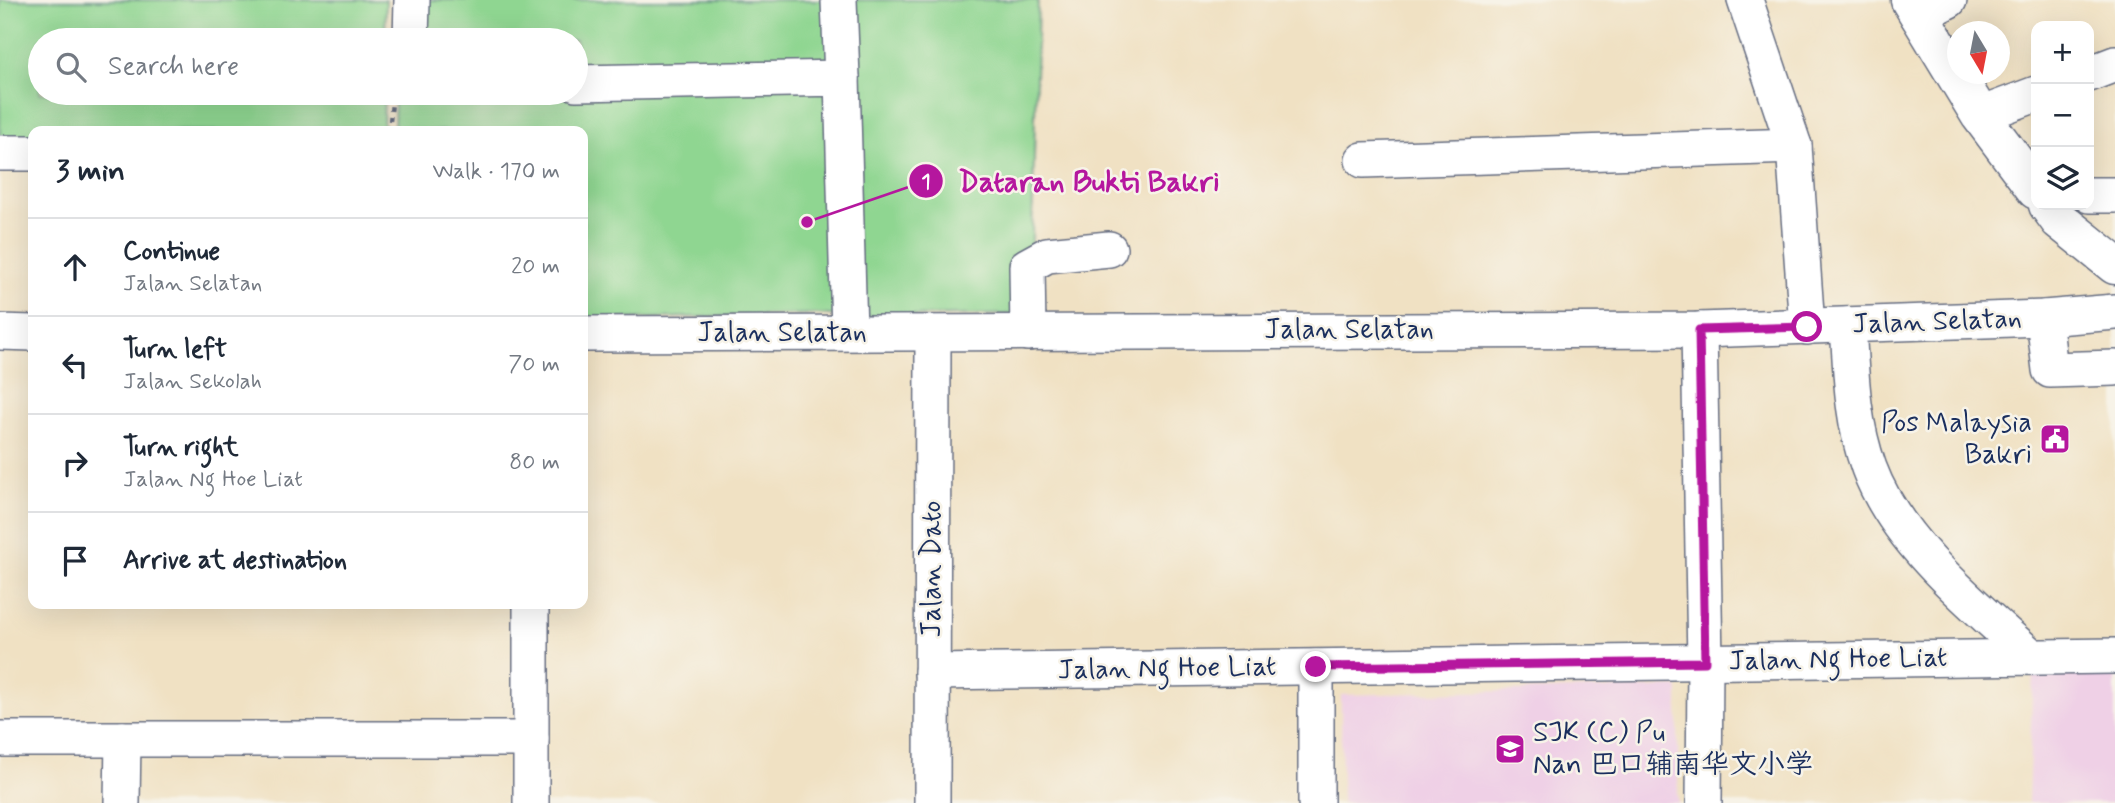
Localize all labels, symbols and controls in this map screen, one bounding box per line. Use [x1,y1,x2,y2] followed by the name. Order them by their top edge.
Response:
[1947,21,2010,84] north arrow
[2031,21,2094,210] map controls
[2031,21,2094,84] button: +
[28,28,588,105] search box
[52,48,90,86] icon: search
[108,50,239,84] text: Search here
[2031,84,2094,147] button: −
[2031,147,2094,210] button: layers
[56,152,125,191] text: 3 min
[908,155,1235,206] callout: Dataran Bukti Bakri
[432,157,560,187] text: Walk · 170 m
[958,163,1220,202] text: Dataran Bukti Bakri
[921,168,931,196] text: 1
[123,235,220,269] text: Continue
[56,248,94,286] icon: ahead
[511,252,560,282] text: 20 m
[123,269,262,299] text: Jalan Selatan
[1852,301,2022,343] street label: Jalan Selatan
[1791,311,1822,342] route start
[1264,312,1434,349] street label: Jalan Selatan
[697,315,867,352] street label: Jalan Selatan
[123,333,227,367] text: Turn left
[56,346,94,384] icon: left
[508,350,560,380] text: 70 m
[123,367,262,397] text: Jalan Sekolah
[1881,405,2032,474] place label: Pos Malaysia Bakri
[2038,422,2072,456] public building icon: Pos Malaysia Bakri
[123,431,239,465] text: Turn right
[56,444,94,482] icon: right
[509,448,560,478] text: 80 m
[123,465,303,495] text: Jalan Ng Hoe Liat
[914,500,951,638] street label: Jalan Dato
[56,542,94,580] icon: arrive
[123,544,347,578] text: Arrive at destination
[1728,640,1948,683] street label: Jalan Ng Hoe Liat
[1057,649,1277,692] street label: Jalan Ng Hoe Liat
[1300,651,1331,682] route end
[1533,715,1813,784] place label: SJK (C) Pu Nan 巴口辅南华文小学
[1493,732,1527,766] school or university icon: SJK (C) Pu Nan 巴口辅南华文小学

